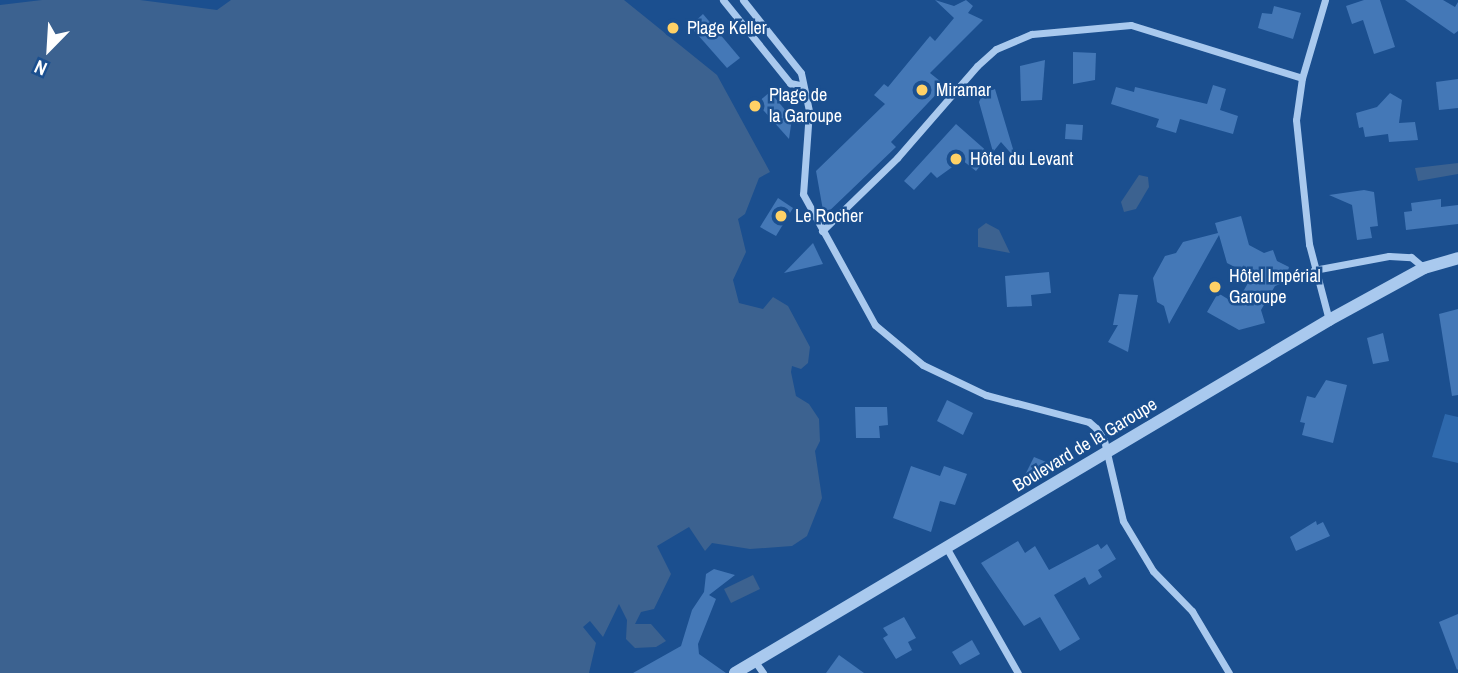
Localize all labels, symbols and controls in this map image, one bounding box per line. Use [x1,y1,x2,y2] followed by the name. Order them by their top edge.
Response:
[14,14,84,84] north arrow
[687,17,767,39] place label: Plage Keller
[665,20,681,36] marker: Plage Keller
[30,54,51,82] text: N
[936,79,991,101] place label: Miramar
[914,82,930,98] marker: Miramar
[769,85,842,128] place label: Plage de la Garoupe
[747,98,763,114] marker: Plage de la Garoupe
[970,148,1073,170] place label: Hôtel du Levant
[948,151,964,167] marker: Hôtel du Levant
[795,205,863,227] place label: Le Rocher
[773,208,789,224] marker: Le Rocher
[1229,266,1321,308] place label: Hôtel Impérial Garoupe
[1207,279,1223,295] marker: Hôtel Impérial Garoupe
[1009,393,1161,497] street label: Boulevard de la Garoupe

